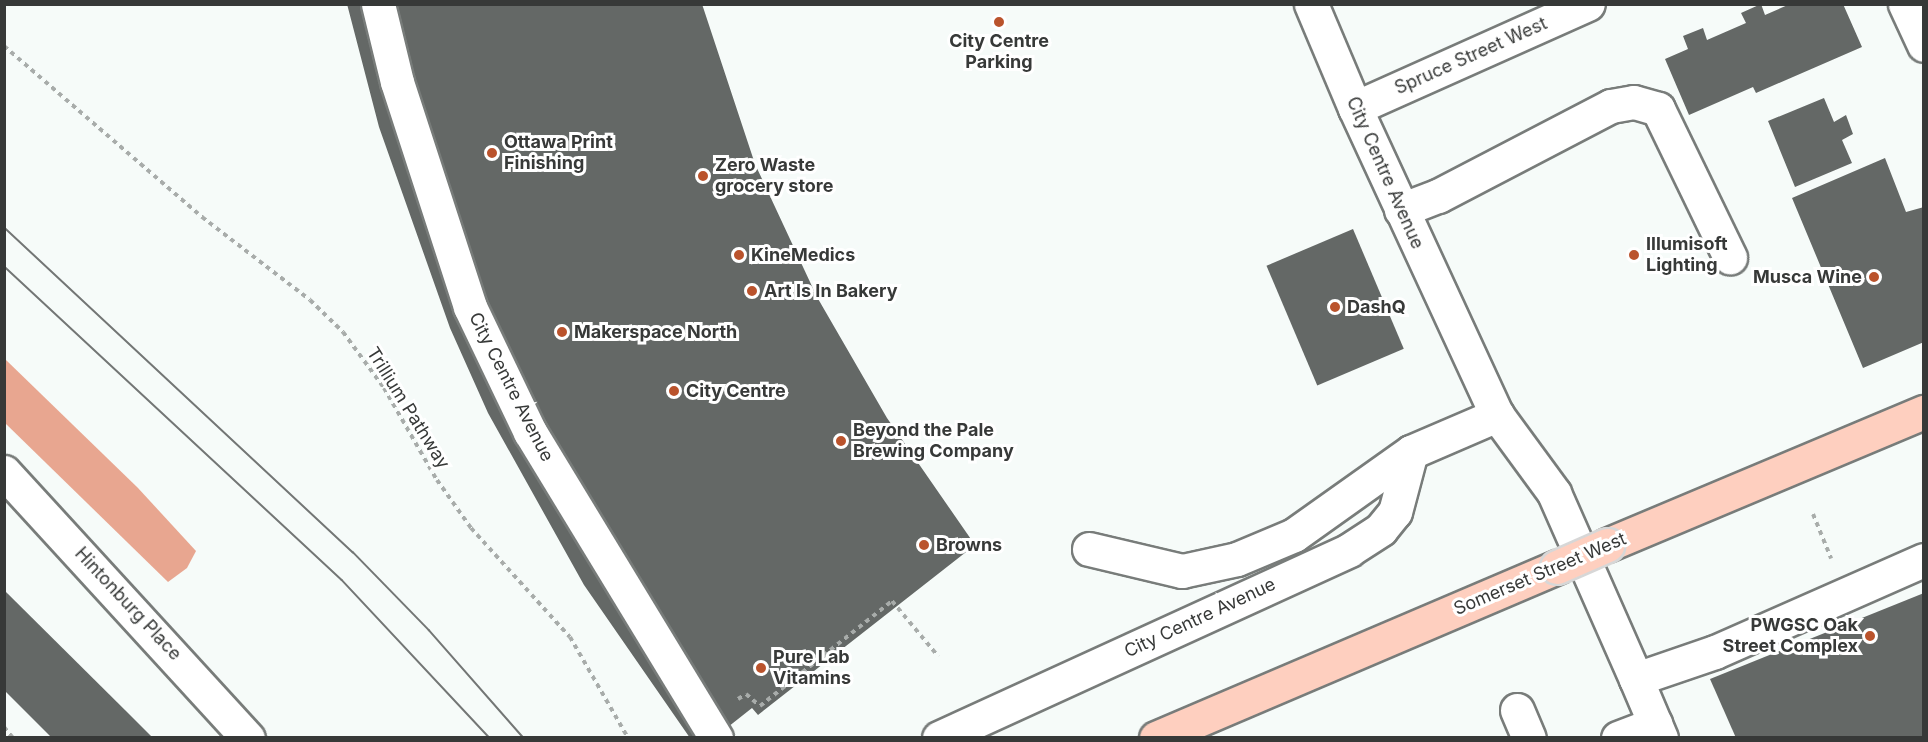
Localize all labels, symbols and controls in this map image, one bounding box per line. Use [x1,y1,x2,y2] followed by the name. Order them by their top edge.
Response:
[1392,13,1550,99] street label: Spruce Street West
[992,15,1006,29] marker: City Centre Parking
[949,31,1049,74] place label: City Centre Parking
[1342,94,1428,252] street label: City Centre Avenue
[504,132,613,174] place label: Ottawa Print Finishing
[485,146,499,160] marker: Ottawa Print Finishing
[715,155,833,198] place label: Zero Waste grocery store
[696,169,710,183] marker: Zero Waste grocery store
[1646,234,1727,276] place label: Illumisoft Lighting
[751,244,855,266] place label: KineMedics
[732,248,746,262] marker: KineMedics
[1627,248,1641,262] marker: Illumisoft Lighting
[1753,266,1862,288] place label: Musca Wine
[1867,270,1881,284] marker: Musca Wine
[764,280,897,302] place label: Art Is In Bakery
[745,284,759,298] marker: Art Is In Bakery
[1347,296,1406,318] place label: DashQ
[1328,300,1342,314] marker: DashQ
[464,309,558,465] street label: City Centre Avenue
[574,321,737,343] place label: Makerspace North
[555,325,569,339] marker: Makerspace North
[362,343,454,473] street label: Trillium Pathway
[686,380,786,402] place label: City Centre
[667,384,681,398] marker: City Centre
[853,420,1014,462] place label: Beyond the Pale Brewing Company
[834,434,848,448] marker: Beyond the Pale Brewing Company
[1451,528,1629,620] street label: Somerset Street West
[936,534,1002,556] place label: Browns
[917,538,931,552] marker: Browns
[70,543,186,665] street label: Hintonburg Place
[1121,573,1279,663] street label: City Centre Avenue
[1723,615,1858,658] place label: PWGSC Oak Street Complex
[1863,629,1877,643] marker: PWGSC Oak Street Complex
[773,647,851,690] place label: Pure Lab Vitamins
[754,661,768,675] marker: Pure Lab Vitamins

